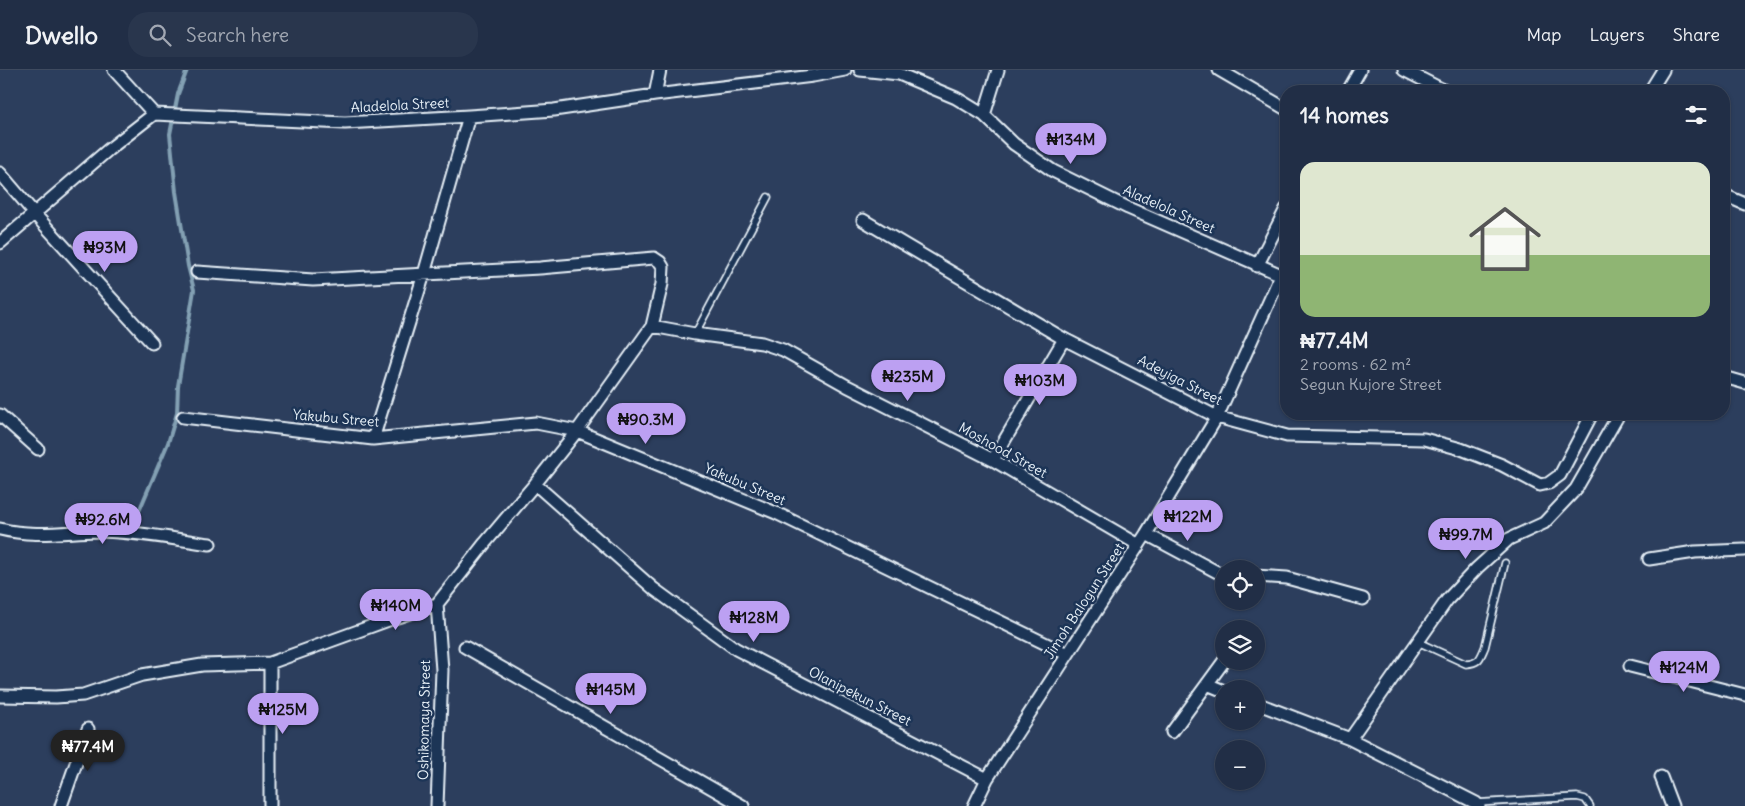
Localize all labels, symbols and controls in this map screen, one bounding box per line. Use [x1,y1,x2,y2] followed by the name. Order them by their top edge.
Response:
[128,12,478,57] search box
[25,20,98,50] text: Dwello
[146,21,174,49] icon: search
[186,23,289,47] text: Search here
[1526,23,1561,46] text: Map
[1589,23,1645,46] text: Layers
[1673,23,1720,46] text: Share
[350,93,450,117] street label: Aladelola Street
[1682,101,1710,129] icon: filters
[1300,102,1389,129] text: 14 homes
[1036,122,1106,165] pin: ₦134M
[1046,129,1096,149] text: ₦134M
[1120,181,1218,237] street label: Aladelola Street
[1460,194,1550,284] icon: home
[75,230,135,273] pin: ₦93M
[84,237,126,257] text: ₦93M
[1300,327,1369,354] text: ₦77.4M
[1135,351,1225,409] street label: Adeyiga Street
[1300,354,1411,374] text: 2 rooms · 62 m²
[873,360,943,402] pin: ₦235M
[1005,364,1075,406] pin: ₦103M
[882,366,934,386] text: ₦235M
[1015,370,1065,390] text: ₦103M
[1300,374,1442,394] text: Segun Kujore Street
[605,402,687,445] pin: ₦90.3M
[292,405,380,431] street label: Yakubu Street
[618,409,674,429] text: ₦90.3M
[956,418,1051,482] street label: Moshood Street
[702,459,789,509] street label: Yakubu Street
[1153,500,1223,542] pin: ₦122M
[62,502,144,545] pin: ₦92.6M
[1164,506,1212,526] text: ₦122M
[75,509,131,529] text: ₦92.6M
[1425,518,1507,560] pin: ₦99.7M
[1439,524,1493,544] text: ₦99.7M
[1040,539,1128,662] street label: Jimoh Balogun Street
[1215,560,1265,790] map controls
[1215,560,1265,610] button: locate
[361,588,431,631] pin: ₦140M
[371,595,421,615] text: ₦140M
[719,600,789,643] pin: ₦128M
[730,607,778,627] text: ₦128M
[1215,620,1265,670] button: layers
[1649,650,1719,693] pin: ₦124M
[1660,657,1708,677] text: ₦124M
[414,659,434,780] street label: Oshikomaya Street
[806,662,915,730] street label: Olanipekun Street
[576,672,646,715] pin: ₦145M
[586,679,636,699] text: ₦145M
[1215,680,1265,730] button: +
[248,692,318,735] pin: ₦125M
[259,699,307,719] text: ₦125M
[47,730,129,772] pin: ₦77.4M
[62,736,114,756] text: ₦77.4M
[1215,740,1265,790] button: −

